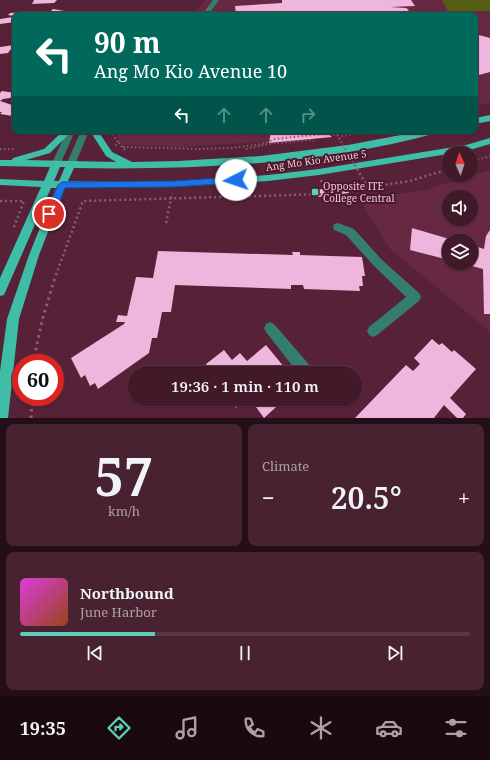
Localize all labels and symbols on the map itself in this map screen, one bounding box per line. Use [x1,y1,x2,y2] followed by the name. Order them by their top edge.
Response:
[265,146,367,174] street label: Ang Mo Kio Avenue 5
[442,146,478,182] north arrow
[215,159,257,201] position arrow
[323,179,395,205] place label: Opposite ITE College Central
[310,187,320,197] marker: Opposite ITE College Central
[32,197,66,231] pin
[12,354,64,406] speed limit sign: 60

